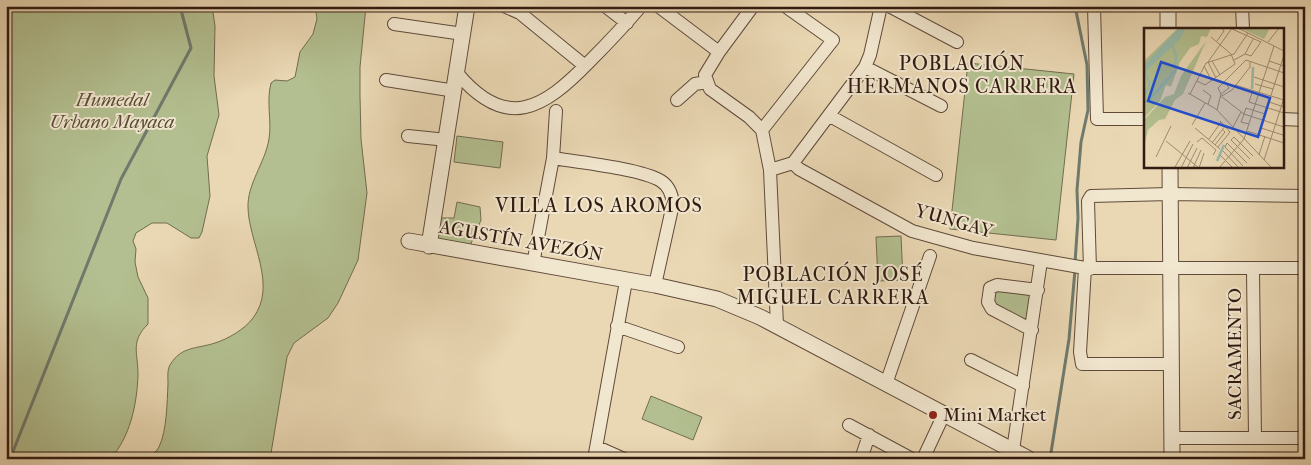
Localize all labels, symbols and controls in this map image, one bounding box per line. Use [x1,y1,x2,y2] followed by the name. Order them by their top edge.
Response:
[1144,28,1284,168] inset map
[847,50,1077,98] district label: POBLACIÓN HERMANOS CARRERA
[50,89,175,133] park label: Humedal Urbano Mayaca
[494,194,703,217] district label: VILLA LOS AROMOS
[911,199,997,243] street label: YUNGAY
[436,215,605,266] street label: AGUSTÍN AVEZÓN
[736,261,930,309] district label: POBLACIÓN JOSÉ MIGUEL CARRERA
[1224,288,1246,420] street label: SACRAMENTO
[943,404,1047,426] place label: Mini Market
[927,409,939,421] marker: Mini Market

